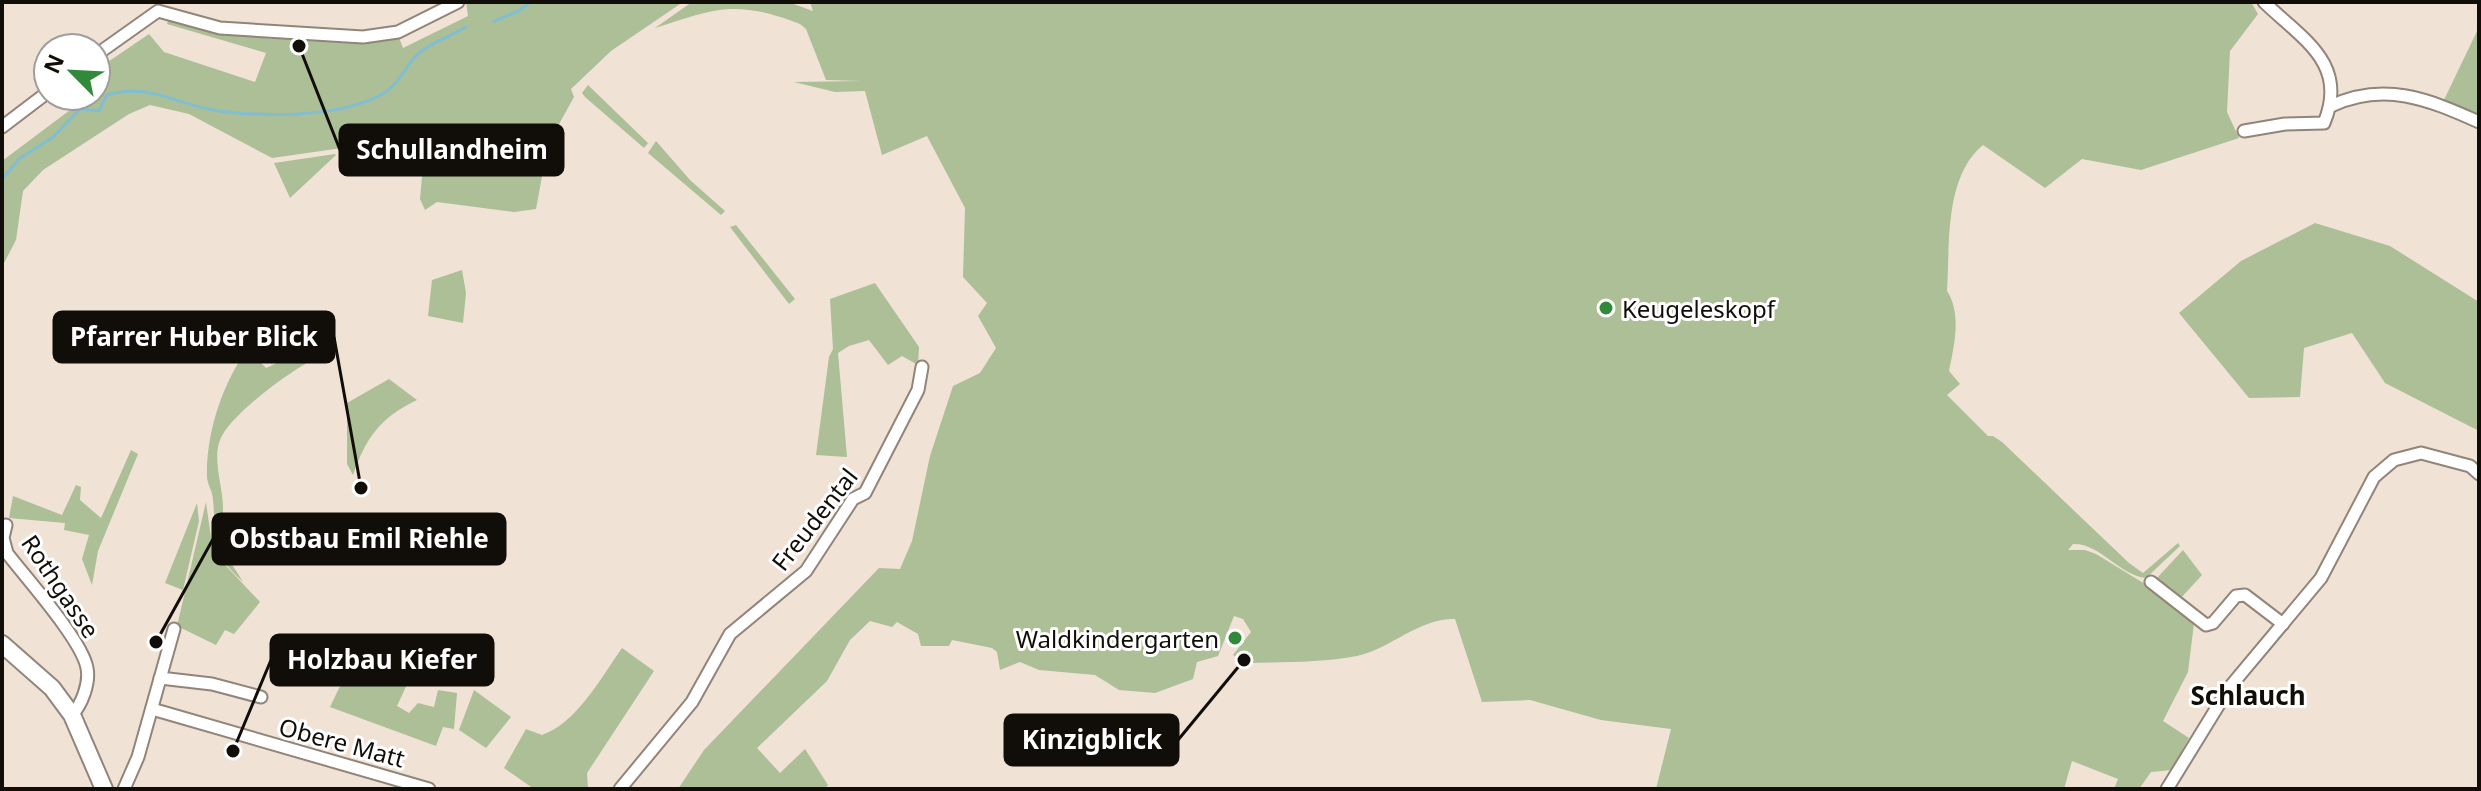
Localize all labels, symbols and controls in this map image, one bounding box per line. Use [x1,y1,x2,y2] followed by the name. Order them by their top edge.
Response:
[32,32,112,112] north arrow
[35,49,70,78] text: N
[340,125,563,175] callout: Schullandheim
[356,131,548,167] text: Schullandheim
[1622,292,1777,325] place label: Keugeleskopf
[1597,299,1615,317] marker: Keugeleskopf
[54,312,334,362] callout: Pfarrer Huber Blick
[70,318,319,354] text: Pfarrer Huber Blick
[764,461,864,577] street label: Freudental
[213,514,505,564] callout: Obstbau Emil Riehle
[229,520,489,556] text: Obstbau Emil Riehle
[14,528,108,644] street label: Rothgasse
[1016,622,1219,655] place label: Waldkindergarten
[1226,629,1244,647] marker: Waldkindergarten
[271,635,493,685] callout: Holzbau Kiefer
[287,641,477,677] text: Holzbau Kiefer
[2190,677,2306,713] district label: Schlauch
[276,709,409,775] street label: Obere Matt
[1005,715,1178,765] callout: Kinzigblick
[1022,721,1163,757] text: Kinzigblick

